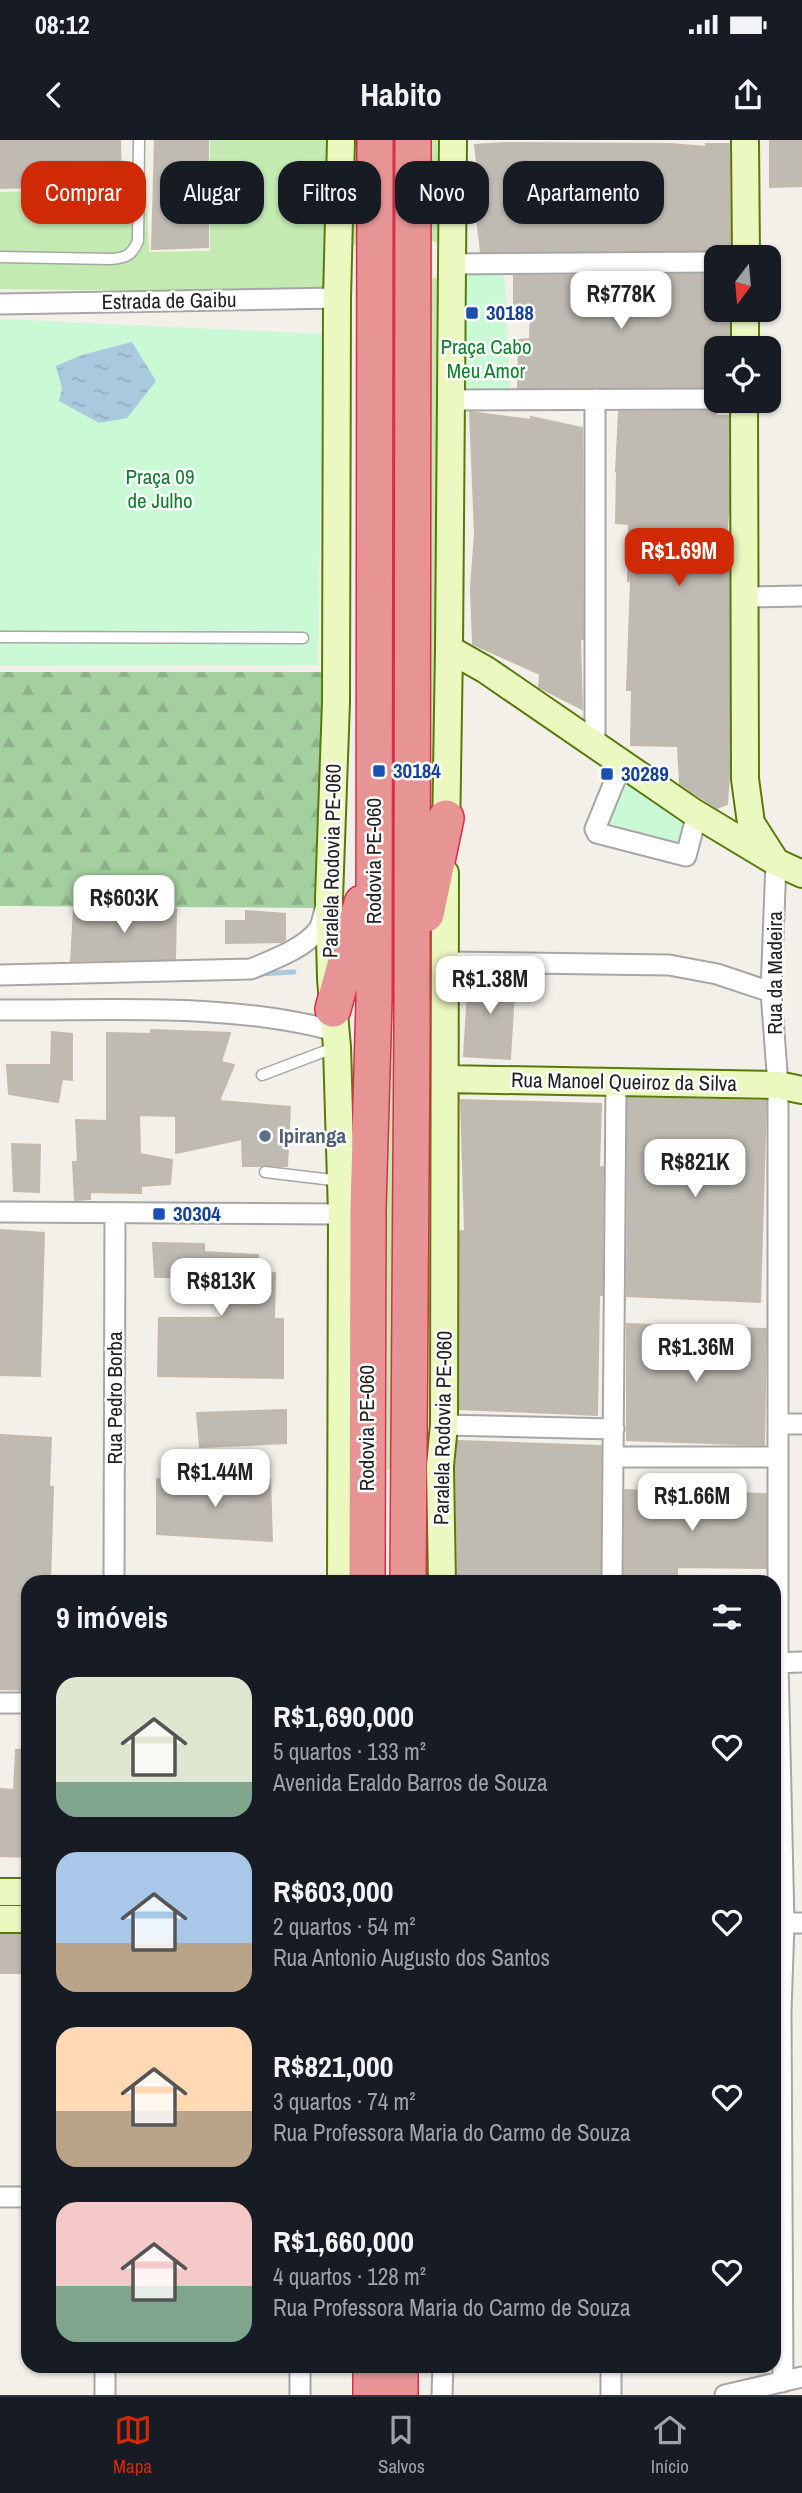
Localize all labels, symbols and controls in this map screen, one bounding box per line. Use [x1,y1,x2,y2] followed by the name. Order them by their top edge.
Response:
[35,7,90,42] text: 08:12
[360,73,442,116] text: Habito
[35,76,73,114] icon: back
[729,76,767,114] icon: share
[21,161,146,224] chip: Comprar
[160,161,264,224] chip: Alugar
[278,161,381,224] chip: Filtros
[395,161,489,224] chip: Novo
[503,161,664,224] chip: Apartamento
[704,245,780,322] north arrow
[704,245,781,413] map controls
[564,272,678,331] pin: R$778K
[586,278,656,309] text: R$778K
[101,285,237,316] street label: Estrada de Gaibu
[486,298,534,327] place label: 30188
[464,305,480,321] marker: 30188
[441,332,531,385] park label: Praça Cabo Meu Amor
[704,336,781,413] button: locate
[126,462,194,515] park label: Praça 09 de Julho
[614,528,744,588] pin: R$1.69M
[641,535,717,566] text: R$1.69M
[393,756,441,785] place label: 30184
[621,759,669,788] place label: 30289
[371,763,387,779] marker: 30184
[315,764,348,958] street label: Paralela Rodovia PE-060
[599,766,615,782] marker: 30289
[359,798,388,924] street label: Rodovia PE-060
[67,876,181,935] pin: R$603K
[89,882,159,913] text: R$603K
[760,911,789,1035] street label: Rua da Madeira
[425,956,555,1016] pin: R$1.38M
[452,963,528,994] text: R$1.38M
[511,1065,738,1098] street label: Rua Manoel Queiroz da Silva
[279,1121,346,1150] place label: Ipiranga
[257,1128,273,1144] marker: Ipiranga
[638,1140,752,1199] pin: R$821K
[660,1146,730,1177] text: R$821K
[173,1199,221,1228] place label: 30304
[151,1206,167,1222] marker: 30304
[164,1258,278,1318] pin: R$813K
[186,1265,256,1296] text: R$813K
[631,1324,761,1384] pin: R$1.36M
[100,1331,129,1465] street label: Rua Pedro Borba
[426,1331,459,1525] street label: Paralela Rodovia PE-060
[658,1331,734,1362] text: R$1.36M
[352,1365,381,1491] street label: Rodovia PE-060
[150,1450,280,1509] pin: R$1.44M
[177,1456,253,1487] text: R$1.44M
[627,1474,757,1533] pin: R$1.66M
[654,1480,730,1511] text: R$1.66M
[56,1597,168,1637] text: 9 imóveis
[708,1598,746,1636] icon: filters
[273,1696,414,1736] text: R$1,690,000
[112,1705,196,1789] icon: home
[708,1728,746,1766] icon: heart
[273,1736,426,1767] text: 5 quartos · 133 m²
[273,1767,547,1798] text: Avenida Eraldo Barros de Souza
[273,1871,393,1911] text: R$603,000
[112,1880,196,1964] icon: home
[708,1903,746,1941] icon: heart
[273,1911,416,1942] text: 2 quartos · 54 m²
[273,1942,550,1973] text: Rua Antonio Augusto dos Santos
[273,2046,393,2086] text: R$821,000
[112,2055,196,2139] icon: home
[708,2078,746,2116] icon: heart
[273,2086,416,2117] text: 3 quartos · 74 m²
[273,2117,630,2148] text: Rua Professora Maria do Carmo de Souza
[273,2221,414,2261] text: R$1,660,000
[112,2230,196,2314] icon: home
[708,2253,746,2291] icon: heart
[273,2261,426,2292] text: 4 quartos · 128 m²
[273,2292,630,2323] text: Rua Professora Maria do Carmo de Souza
[113,2411,152,2479] tab: Mapa
[378,2411,425,2479] tab: Salvos
[651,2411,689,2479] tab: Início

